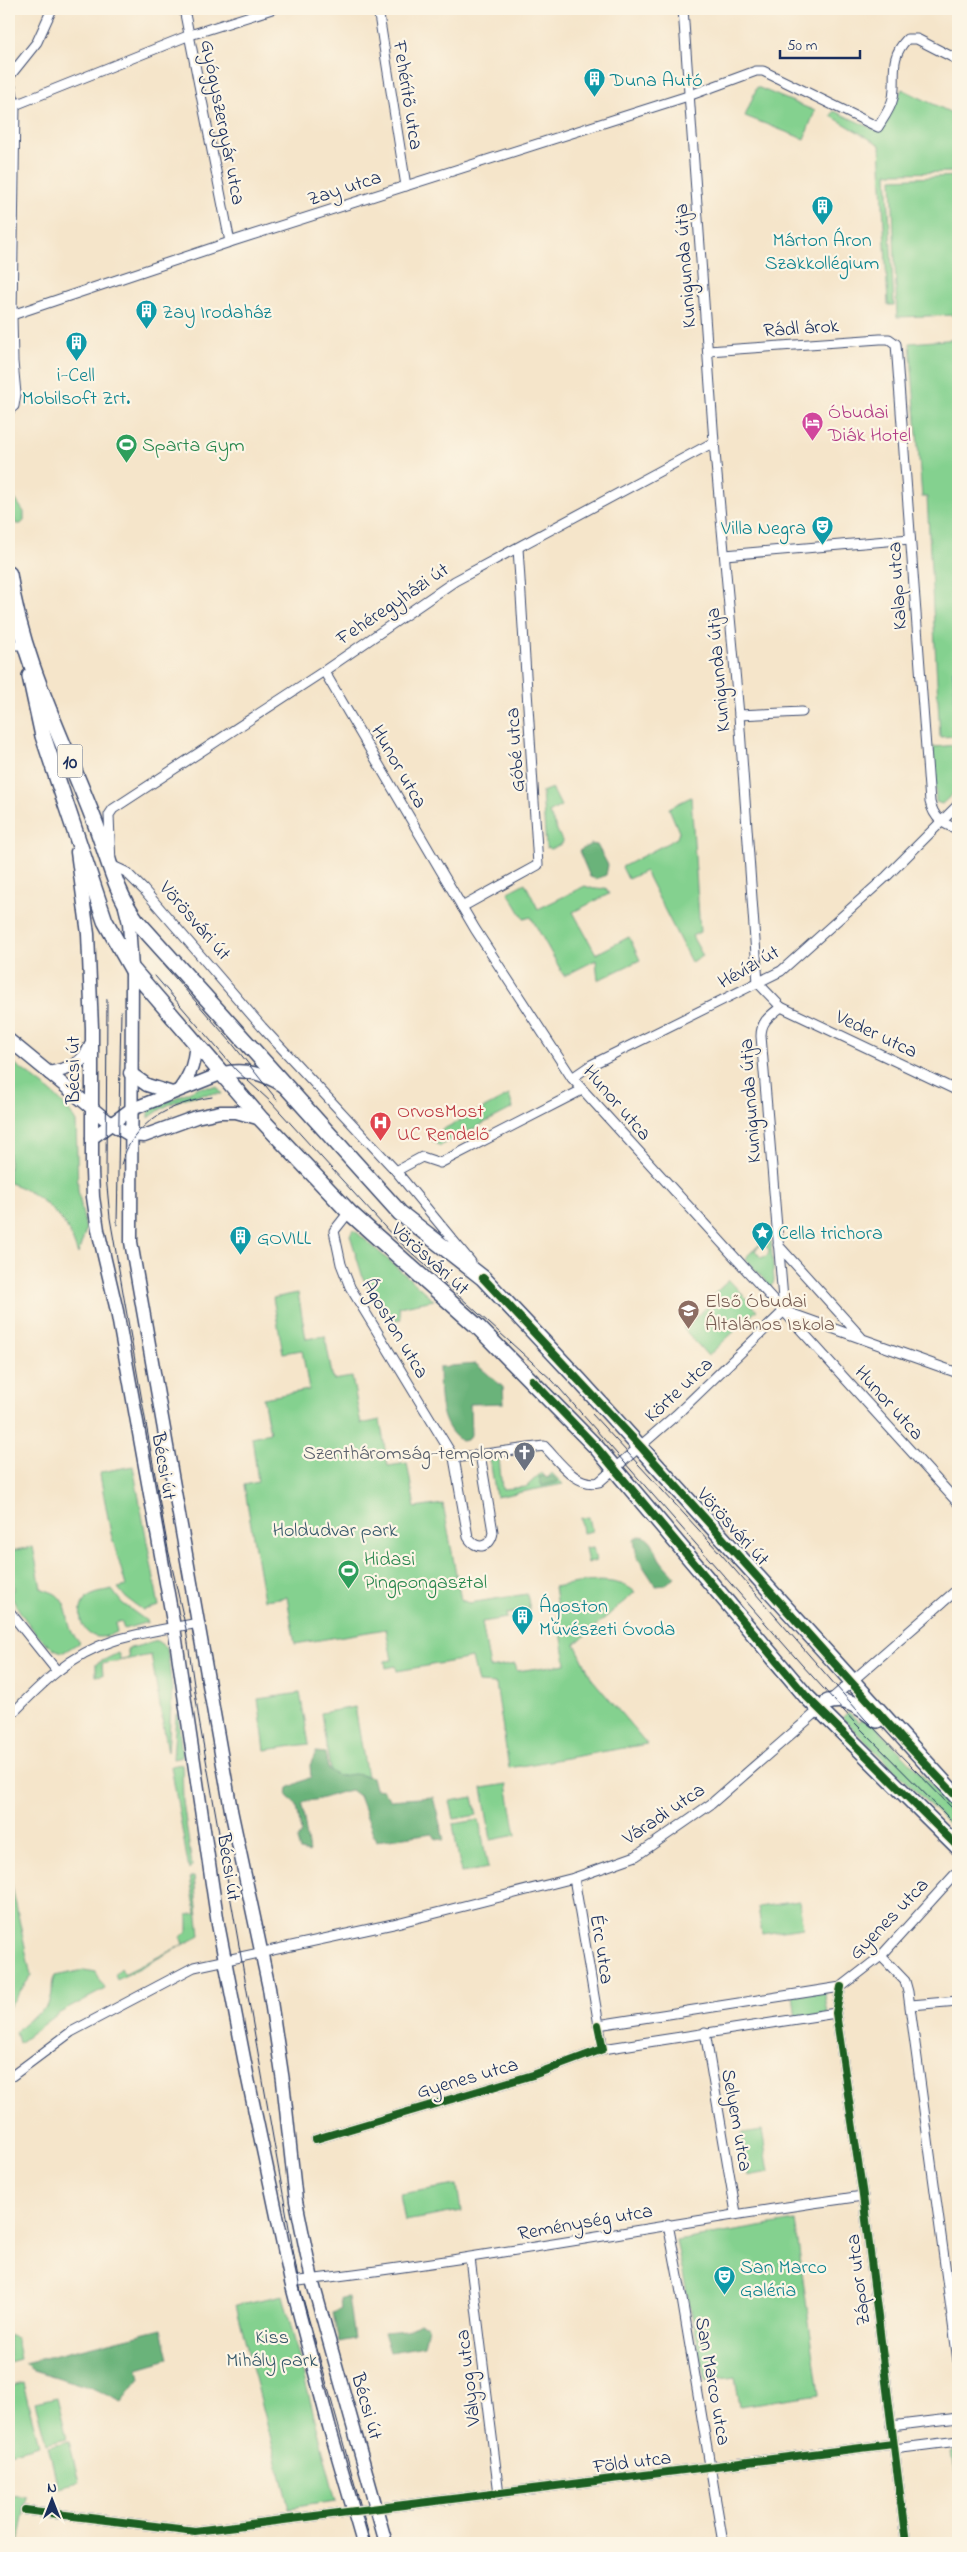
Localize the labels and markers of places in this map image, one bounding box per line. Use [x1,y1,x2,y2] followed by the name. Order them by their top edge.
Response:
[582,67,606,98] building icon: Duna Autó
[609,67,703,96] place label: Duna Autó
[810,195,834,226] building icon: Márton Áron Szakkollégium
[765,227,879,280] place label: Márton Áron Szakkollégium
[134,299,158,330] building icon: Zay Irodaház
[162,299,272,328] place label: Zay Irodaház
[64,330,88,361] building icon: i-Cell Mobilsoft Zrt.
[22,362,130,414] place label: i-Cell Mobilsoft Zrt.
[827,399,911,451] place label: Óbudai Diák Hotel
[800,410,824,441] hotel icon: Óbudai Diák Hotel
[114,432,138,463] sports icon: Sparta Gym
[142,432,244,461] place label: Sparta Gym
[720,515,806,545] place label: Villa Negra
[810,515,834,546] theatre icon: Villa Negra
[397,1098,489,1150] place label: OrvosMost UC Rendelő
[369,1110,393,1141] hospital icon: OrvosMost UC Rendelő
[750,1220,774,1251] place icon: Cella trichora
[778,1220,883,1249] place label: Cella trichora
[229,1225,253,1256] building icon: GOVILL
[257,1225,312,1254] place label: GOVILL
[705,1288,835,1340] place label: Első Óbudai Általános Iskola
[677,1299,701,1330] school or university icon: Első Óbudai Általános Iskola
[303,1440,509,1470] place label: Szentháromság-templom
[513,1440,537,1471] church icon: Szentháromság-templom
[364,1546,487,1599] place label: Hidasi Pingpongasztal
[336,1558,360,1589] sports icon: Hidasi Pingpongasztal
[539,1593,675,1645] place label: Ágoston Művészeti Óvoda
[511,1605,535,1636] building icon: Ágoston Művészeti Óvoda
[740,2254,827,2306] place label: San Marco Galéria
[712,2265,736,2296] theatre icon: San Marco Galéria

